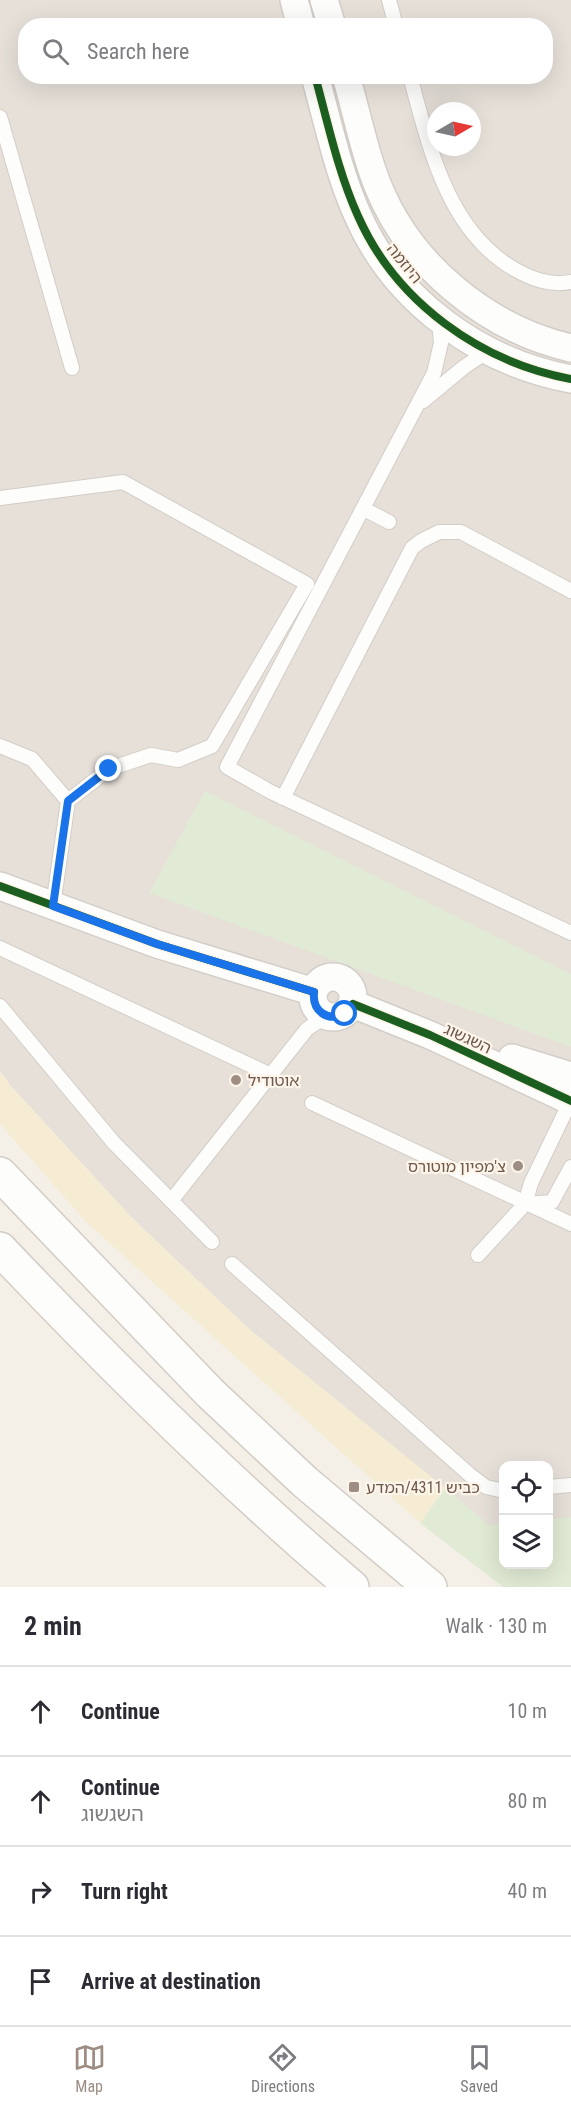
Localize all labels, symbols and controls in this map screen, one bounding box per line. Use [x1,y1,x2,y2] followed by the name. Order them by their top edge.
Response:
[18,18,553,84] search box
[39,35,72,68] icon: search
[87,39,189,64] text: Search here
[427,102,481,156] north arrow
[383,240,426,287] street label: היוזמה
[95,755,121,781] route end
[331,1000,357,1026] route start
[441,1019,495,1058] street label: השגשוג
[248,1071,299,1090] place label: אוטודיל
[229,1073,243,1087] marker: אוטודיל
[408,1157,506,1176] place label: צ'מפיון מוטורס
[511,1159,525,1173] marker: צ'מפיון מוטורס
[499,1461,553,1569] map controls
[499,1461,553,1515] button: locate
[366,1478,480,1497] place label: כביש 4311/המדע
[347,1480,361,1494] marker: כביש 4311/המדע
[499,1515,553,1569] button: layers
[24,1611,82,1641] text: 2 min
[446,1614,547,1638] text: Walk · 130 m
[24,1695,57,1728] icon: ahead
[81,1699,160,1724] text: Continue
[508,1699,547,1723] text: 10 m
[81,1775,160,1800] text: Continue
[24,1785,57,1818] icon: ahead
[508,1789,547,1813] text: 80 m
[81,1802,144,1826] text: השגשוג
[24,1875,57,1908] icon: right
[81,1879,168,1904] text: Turn right
[508,1879,547,1903] text: 40 m
[24,1965,57,1998] icon: arrive
[81,1969,261,1994] text: Arrive at destination
[73,2041,106,2096] tab: Map
[251,2041,315,2096] tab: Directions
[460,2041,498,2096] tab: Saved

